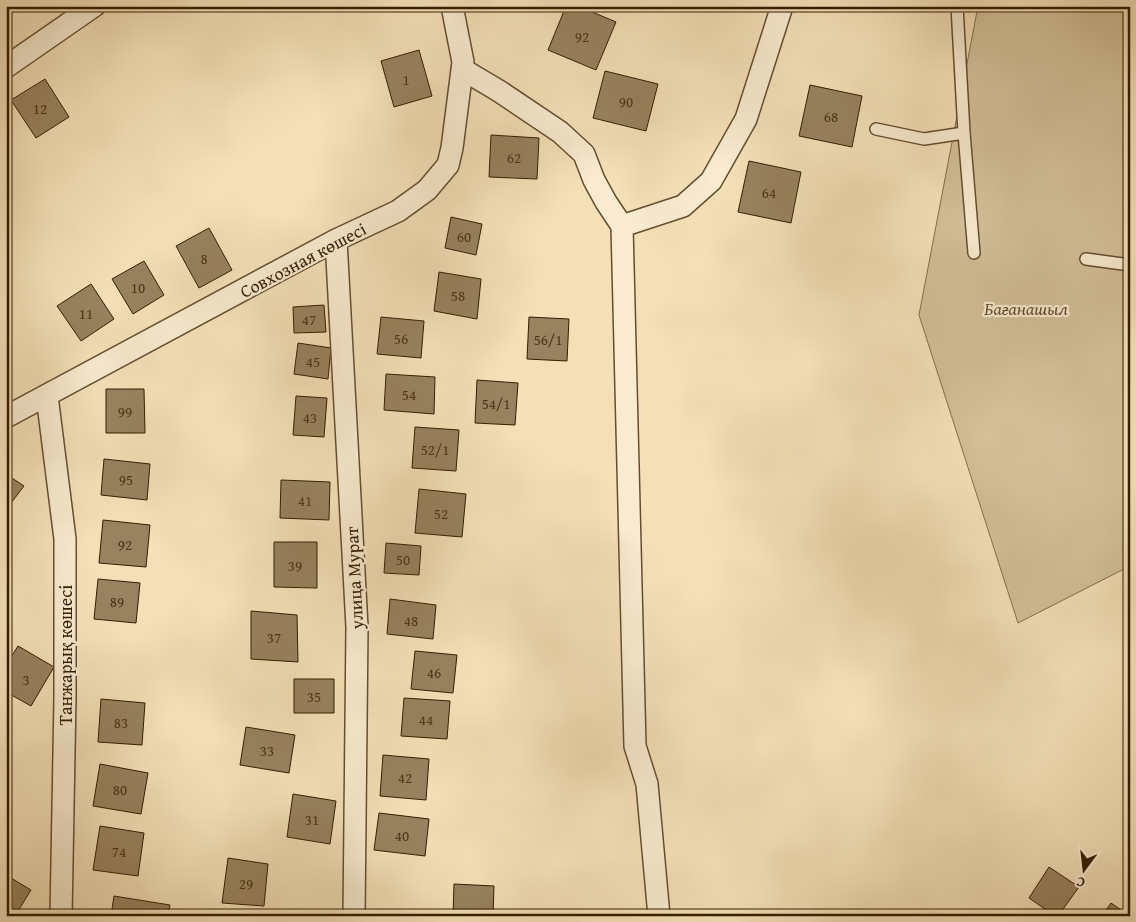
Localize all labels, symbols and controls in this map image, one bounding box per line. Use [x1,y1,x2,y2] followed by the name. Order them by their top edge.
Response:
[575,26,589,47] house number: 92
[402,69,410,90] house number: 1
[619,91,633,112] house number: 90
[33,98,47,119] house number: 12
[824,106,838,127] house number: 68
[507,147,521,168] house number: 62
[762,182,776,203] house number: 64
[235,215,371,305] street label: Совхозная көшесі
[457,226,471,247] house number: 60
[200,248,208,269] house number: 8
[131,277,145,298] house number: 10
[451,285,465,306] house number: 58
[984,295,1068,322] park label: Бағанашыл
[79,303,93,324] house number: 11
[302,309,316,330] house number: 47
[394,328,408,349] house number: 56
[534,329,562,350] house number: 56/1
[306,351,320,372] house number: 45
[402,384,416,405] house number: 54
[482,393,510,414] house number: 54/1
[118,401,132,422] house number: 99
[303,407,317,428] house number: 43
[421,439,449,460] house number: 52/1
[119,469,133,490] house number: 95
[298,490,312,511] house number: 41
[434,503,448,524] house number: 52
[338,526,370,631] street label: улица Мурат
[118,534,132,555] house number: 92
[396,549,410,570] house number: 50
[288,555,302,576] house number: 39
[52,585,79,725] street label: Танжарық көшесі
[110,591,124,612] house number: 89
[404,610,418,631] house number: 48
[267,627,281,648] house number: 37
[427,662,441,683] house number: 46
[22,669,30,690] house number: 3
[307,686,321,707] house number: 35
[419,709,433,730] house number: 44
[114,712,128,733] house number: 83
[260,740,274,761] house number: 33
[398,767,412,788] house number: 42
[113,779,127,800] house number: 80
[305,809,319,830] house number: 31
[395,825,409,846] house number: 40
[112,841,126,862] house number: 74
[1058,844,1108,894] north arrow
[1074,872,1087,893] text: С
[239,873,253,894] house number: 29

